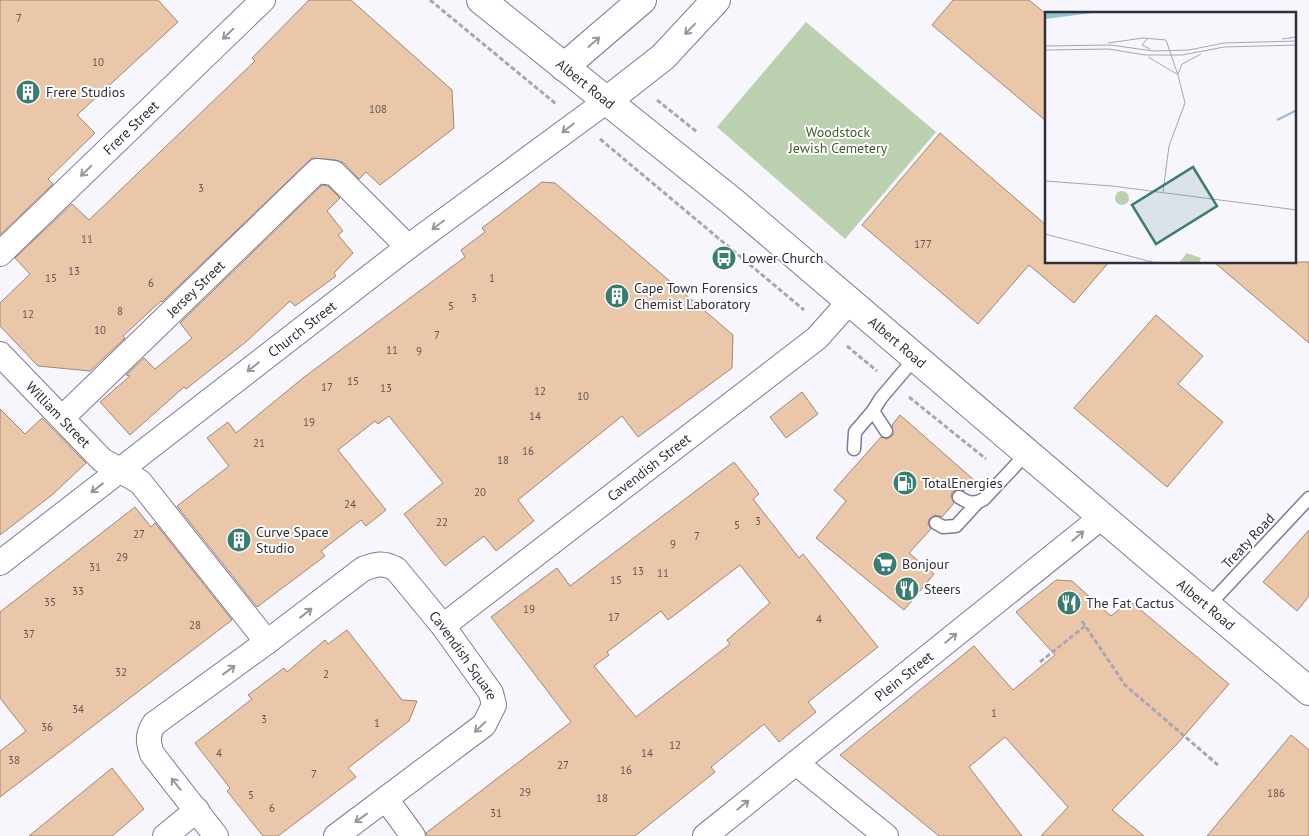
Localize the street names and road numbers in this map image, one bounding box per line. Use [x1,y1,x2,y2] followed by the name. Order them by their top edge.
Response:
[552,55,619,113] street label: Albert Road
[99,96,163,159] street label: Frere Street
[162,256,229,322] street label: Jersey Street
[264,297,340,361] street label: Church Street
[865,312,930,372] street label: Albert Road
[22,378,94,452] street label: William Street
[604,429,695,505] street label: Cavendish Street
[1218,510,1278,572] street label: Treaty Road
[1173,575,1239,634] street label: Albert Road
[425,607,501,702] street label: Cavendish Square
[871,647,937,705] street label: Plein Street

